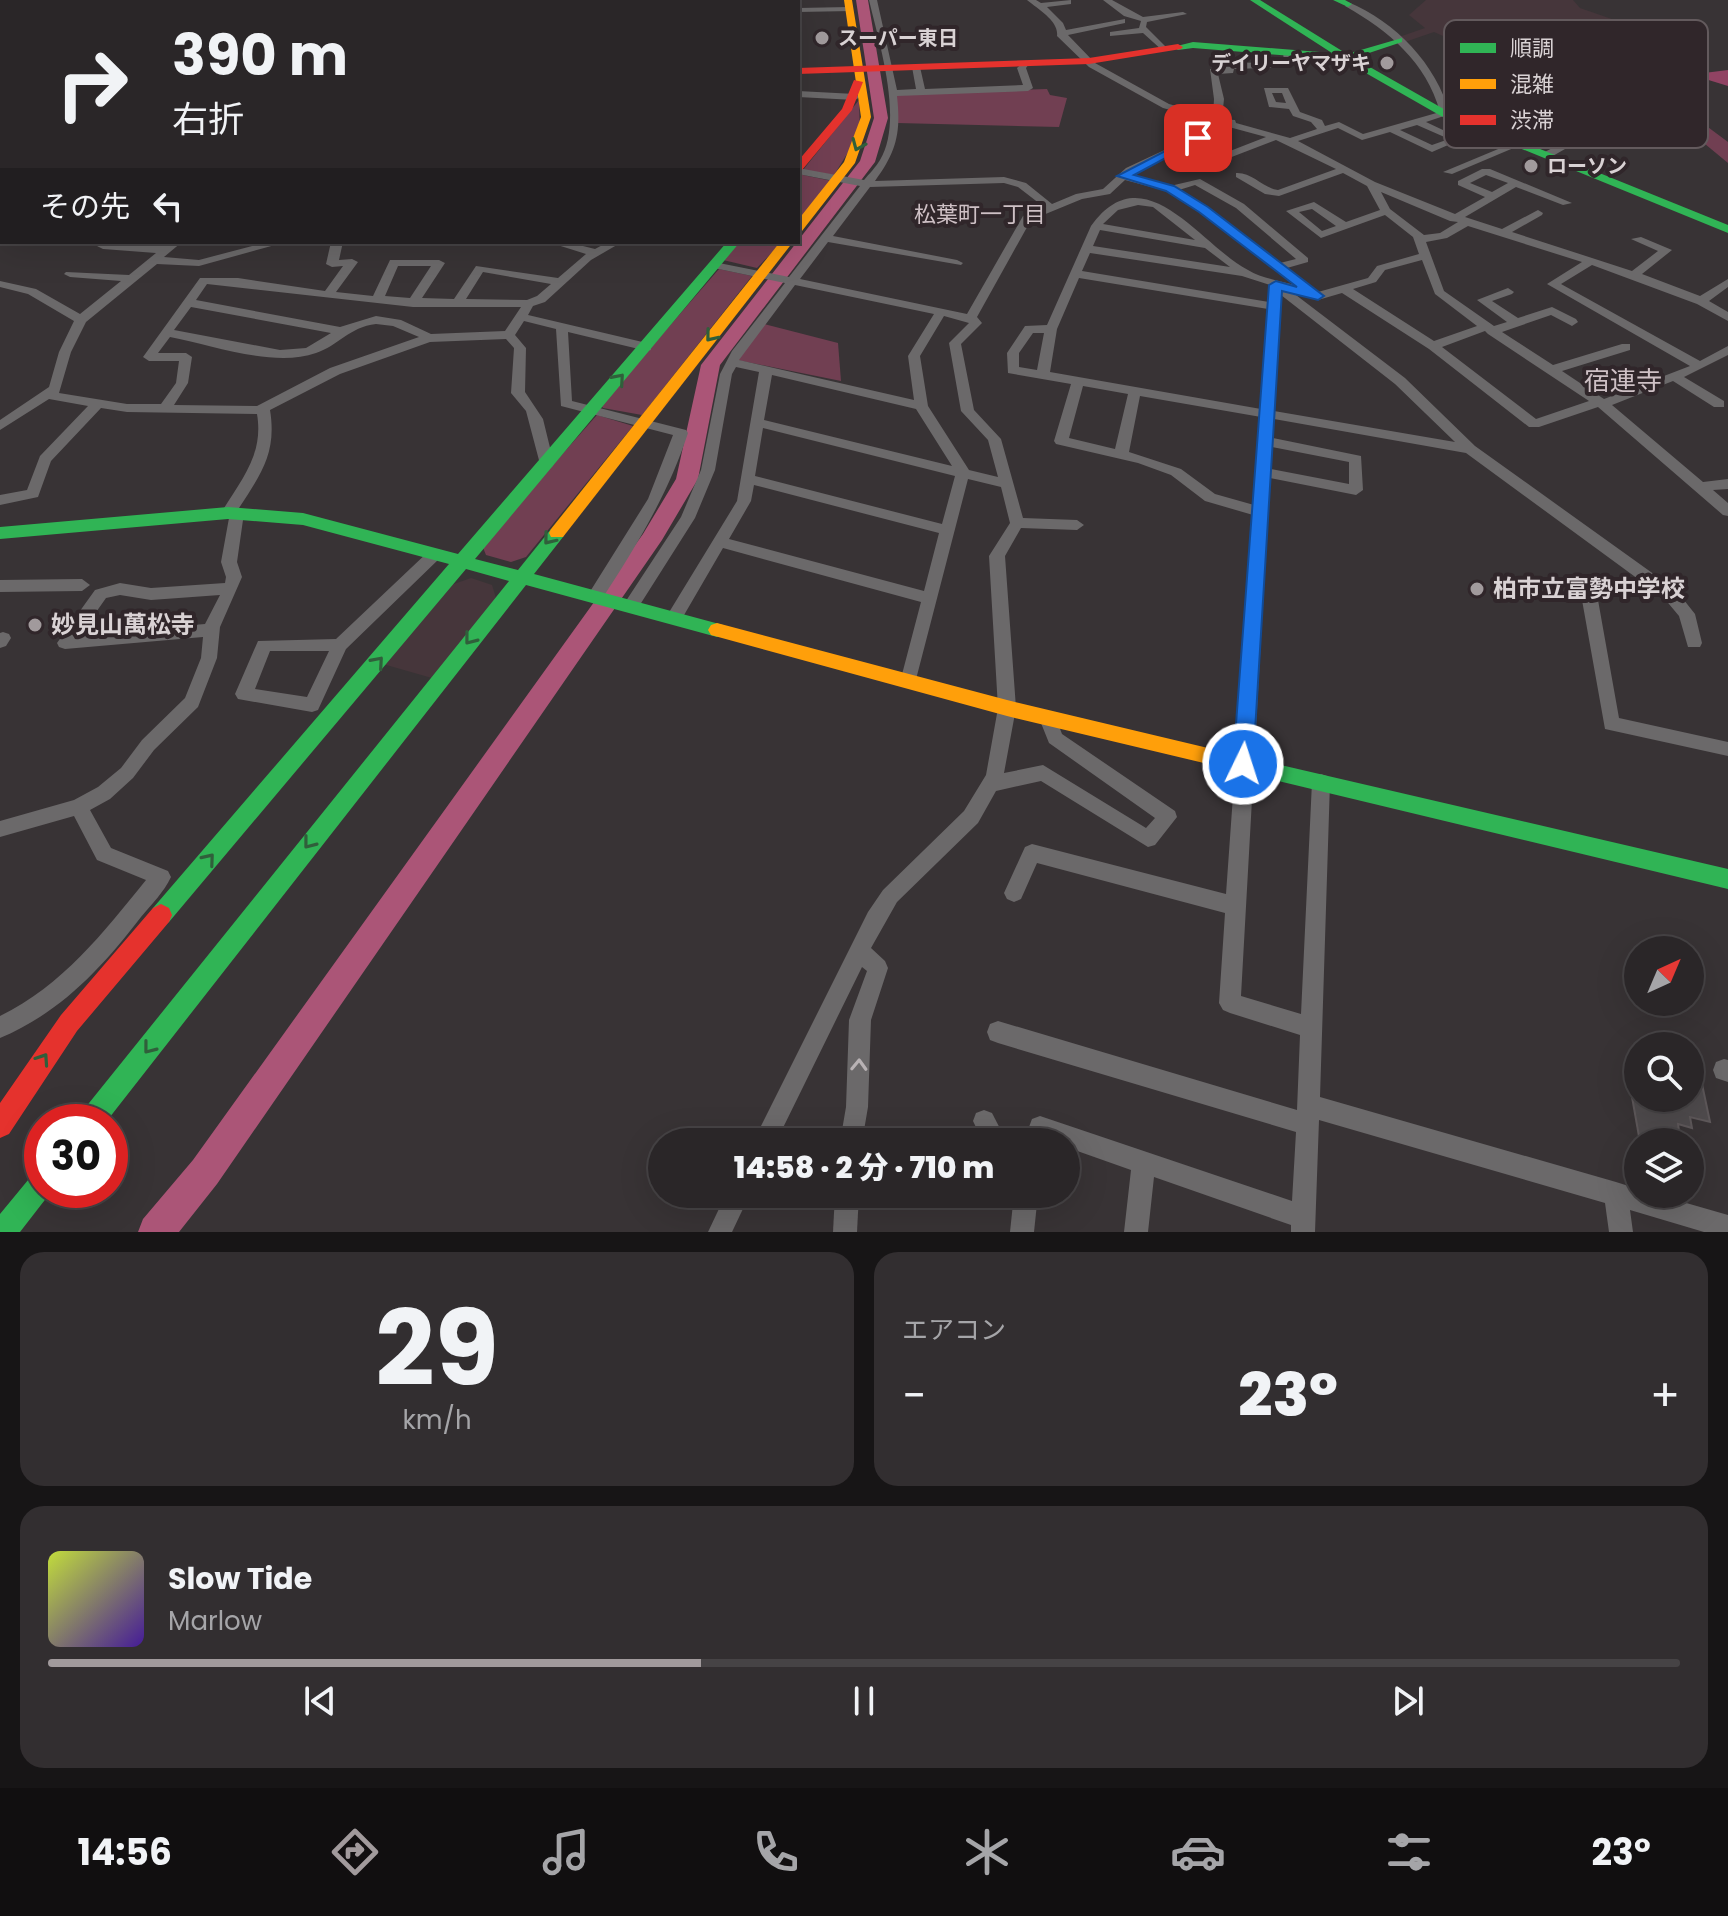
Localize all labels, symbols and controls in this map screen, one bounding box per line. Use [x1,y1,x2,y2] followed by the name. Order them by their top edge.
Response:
[172,16,348,95] text: 390 m
[1444,20,1708,148] legend
[838,24,958,52] place label: スーパー東日
[813,29,831,47] marker: スーパー東日
[40,32,144,136] icon: right
[1510,33,1554,64] text: 順調
[1211,49,1371,77] place label: デイリーヤマザキ
[1378,54,1396,72] marker: デイリーヤマザキ
[1510,69,1554,100] text: 混雑
[172,94,244,145] text: 右折
[1164,104,1232,172] pin
[1510,105,1554,136] text: 渋滞
[1176,116,1220,160] icon: arrive
[852,137,868,151] one-way arrow
[1547,152,1627,180] place label: ローソン
[1522,157,1540,175] marker: ローソン
[146,184,190,228] icon: left
[40,185,130,228] text: その先
[914,199,1046,230] district label: 松葉町一丁目
[706,327,721,341] one-way arrow
[1584,363,1662,399] district label: 宿連寺
[609,373,624,388] one-way arrow
[544,530,559,544] one-way arrow
[1493,572,1685,605] place label: 柏市立富勢中学校
[1468,580,1486,598] marker: 柏市立富勢中学校
[51,608,195,641] place label: 妙見山萬松寺
[26,616,44,634] marker: 妙見山萬松寺
[465,630,479,645] one-way arrow
[368,656,382,671] one-way arrow
[1201,722,1285,806] position arrow
[304,834,319,848] one-way arrow
[199,854,214,869] one-way arrow
[1624,936,1704,1016] north arrow
[1624,936,1704,1208] map controls
[1624,1032,1704,1112] button: search
[144,1039,158,1054] one-way arrow
[33,1054,48,1068] one-way arrow
[851,1058,868,1071] one-way arrow
[24,1104,128,1208] speed limit sign: 30
[1624,1128,1704,1208] button: layers
[734,1146,994,1189] text: 14:58 · 2 分 · 710 m
[375,1276,499,1421] text: 29
[902,1312,1006,1348] text: エアコン
[1238,1353,1338,1437] text: 23°
[902,1365,926,1426] text: −
[1650,1365,1680,1426] text: +
[402,1402,472,1438] text: km/h
[168,1557,312,1600] text: Slow Tide
[168,1603,262,1639] text: Marlow
[298,1679,342,1723] icon: previous
[842,1679,886,1723] icon: pause
[1386,1679,1430,1723] icon: next
[327,1824,383,1880] icon: directions
[538,1824,594,1880] icon: music
[748,1824,804,1880] icon: phone
[959,1824,1015,1880] icon: climate
[1170,1824,1226,1880] icon: car
[1381,1824,1437,1880] icon: filters
[77,1827,172,1878] text: 14:56
[1592,1827,1651,1878] text: 23°

